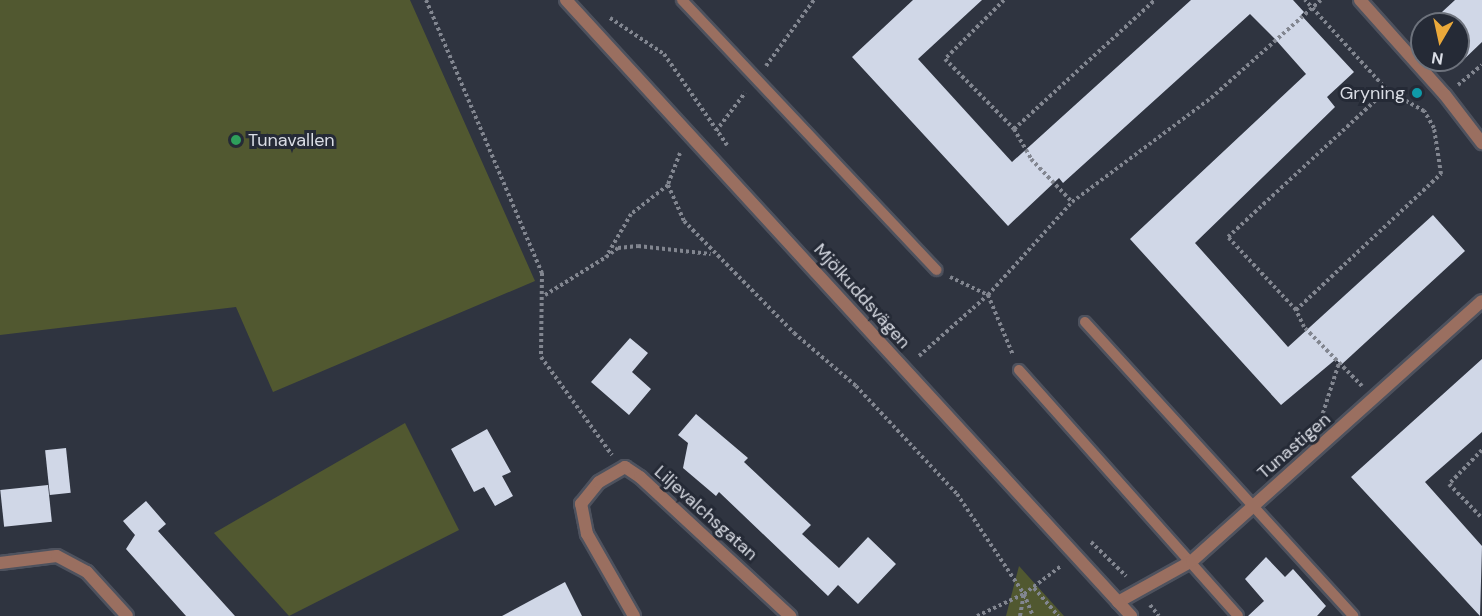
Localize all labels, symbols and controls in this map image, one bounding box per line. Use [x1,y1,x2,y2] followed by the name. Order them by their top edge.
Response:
[1410,12,1470,72] north arrow
[1430,47,1445,70] text: N
[1340,82,1405,104] place label: Gryning
[1410,86,1424,100] marker: Gryning
[248,129,335,151] place label: Tunavallen
[229,133,243,147] marker: Tunavallen
[809,239,915,353] street label: Mjölkuddsvägen
[1253,408,1335,484] street label: Tunastigen
[650,461,762,565] street label: Liljevalchsgatan

